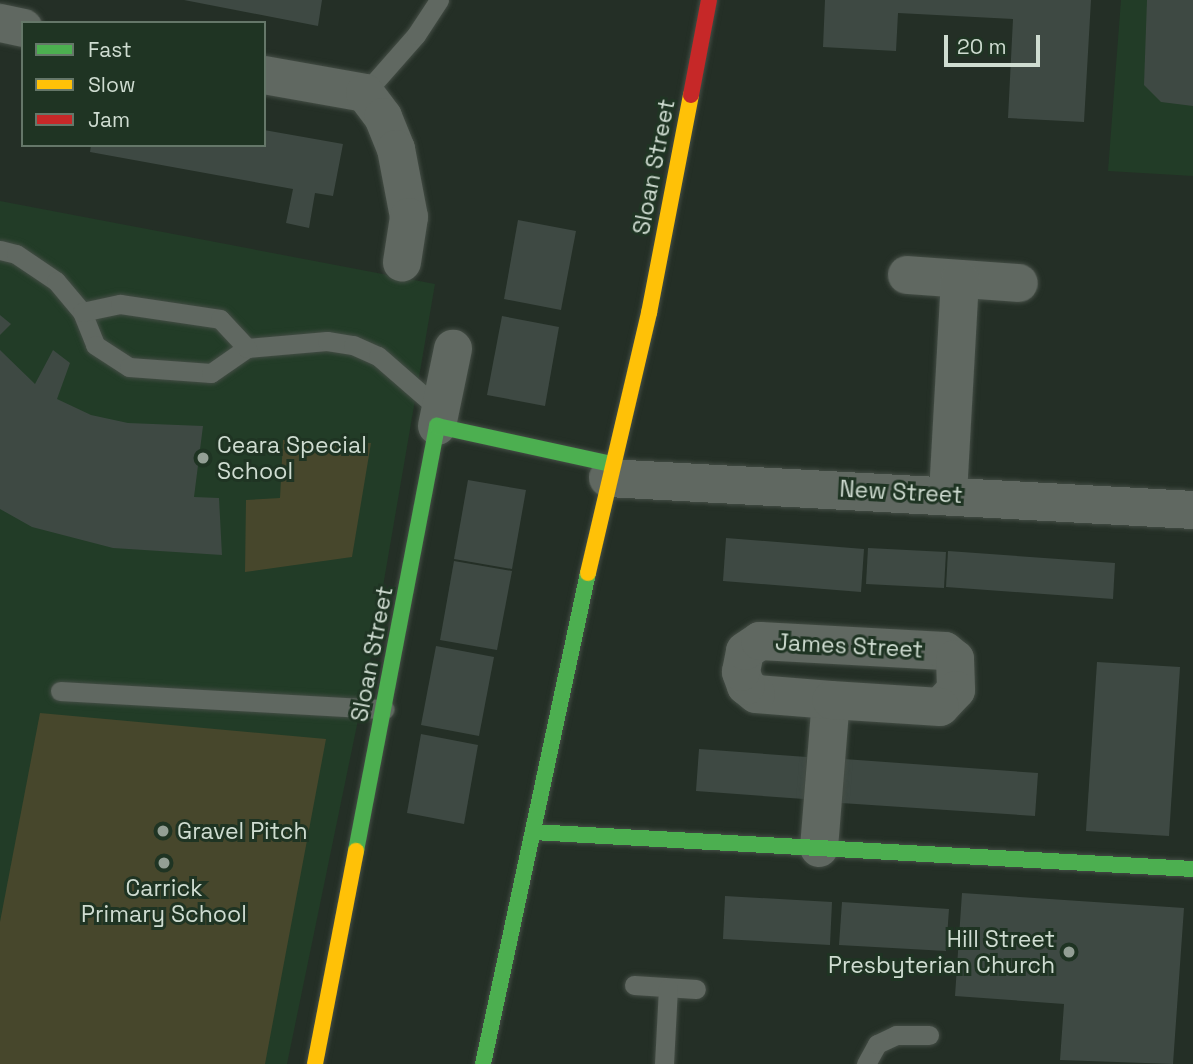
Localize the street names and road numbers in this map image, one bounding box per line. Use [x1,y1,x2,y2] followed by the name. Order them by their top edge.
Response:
[627,97,681,237] street label: Sloan Street
[839,475,963,509] street label: New Street
[345,584,399,724] street label: Sloan Street
[774,628,924,664] street label: James Street

